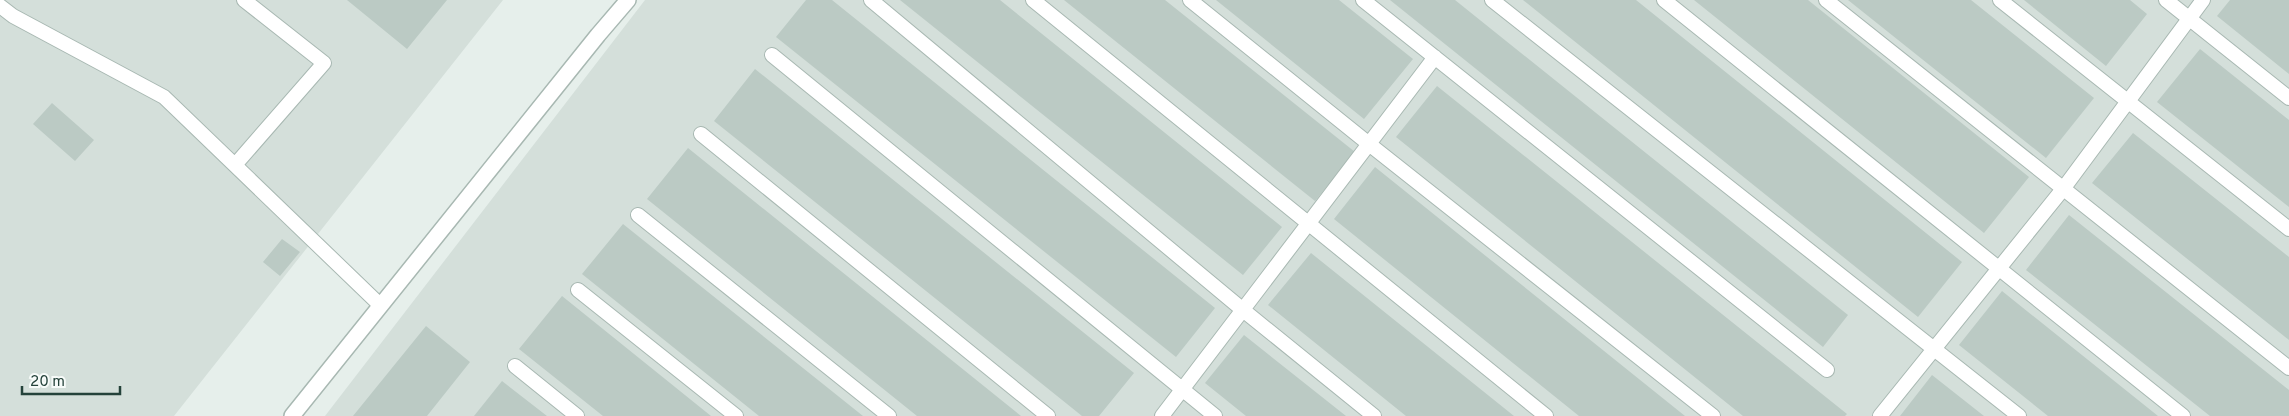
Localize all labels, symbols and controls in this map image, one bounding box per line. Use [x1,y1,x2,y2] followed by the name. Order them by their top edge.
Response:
[22,364,120,396] scale bar
[30,373,65,392] text: 20 m

